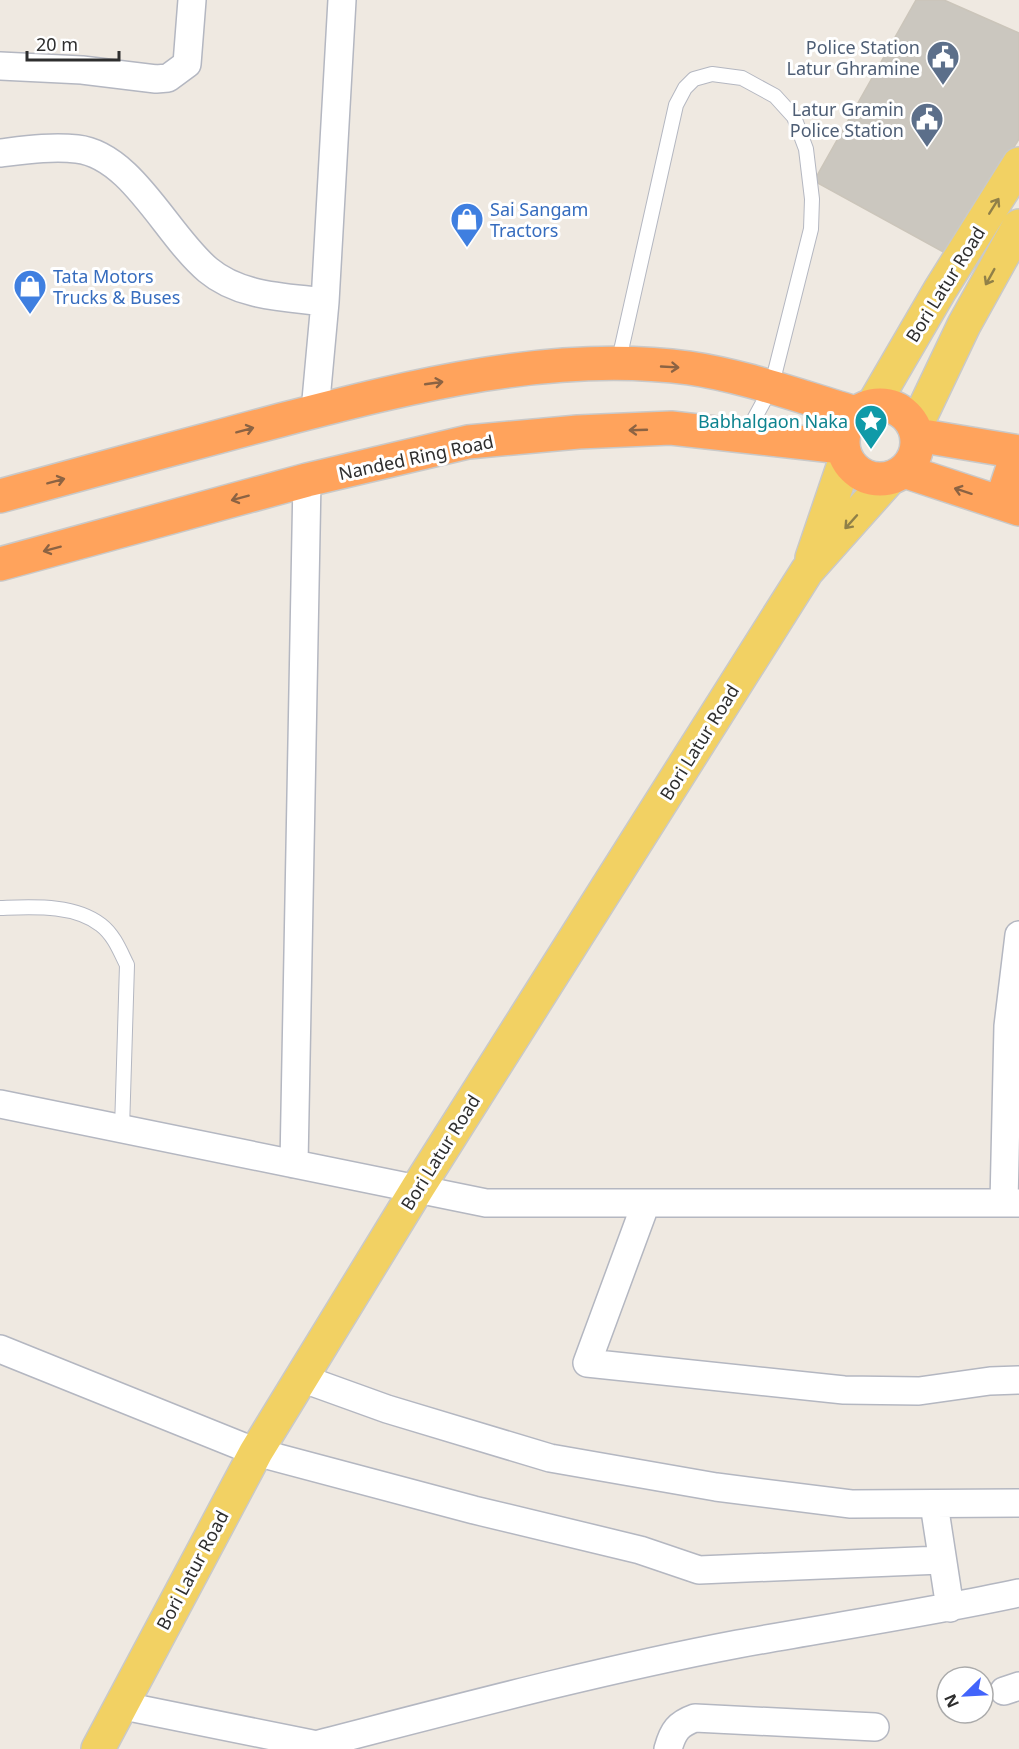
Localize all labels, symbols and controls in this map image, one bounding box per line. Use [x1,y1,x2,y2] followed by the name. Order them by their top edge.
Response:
[27,24,118,62] scale bar
[36,32,78,56] text: 20 m
[787,35,920,80] place label: Police Station Latur Ghramine
[925,39,961,86] public building icon: Police Station Latur Ghramine
[790,97,904,142] place label: Latur Gramin Police Station
[909,101,945,148] public building icon: Latur Gramin Police Station
[490,197,588,242] place label: Sai Sangam Tractors
[988,198,1000,215] one-way arrow
[449,201,485,248] shop icon: Sai Sangam Tractors
[900,222,990,346] street label: Bori Latur Road
[53,264,180,309] place label: Tata Motors Trucks & Buses
[12,268,48,315] shop icon: Tata Motors Trucks & Buses
[984,268,996,285] one-way arrow
[659,362,679,373] one-way arrow
[424,378,443,389] one-way arrow
[853,403,889,450] place icon: Babhalgaon Naka
[698,409,848,433] place label: Babhalgaon Naka
[235,423,254,435] one-way arrow
[628,424,648,435] one-way arrow
[336,429,496,485] street label: Nanded Ring Road
[47,474,66,486] one-way arrow
[954,484,973,495] one-way arrow
[231,493,250,504] one-way arrow
[844,514,858,529] one-way arrow
[43,544,62,556] one-way arrow
[654,680,744,804] street label: Bori Latur Road
[395,1090,485,1214] street label: Bori Latur Road
[150,1506,234,1634] street label: Bori Latur Road
[935,1665,995,1725] north arrow
[939,1691,964,1712] text: N

